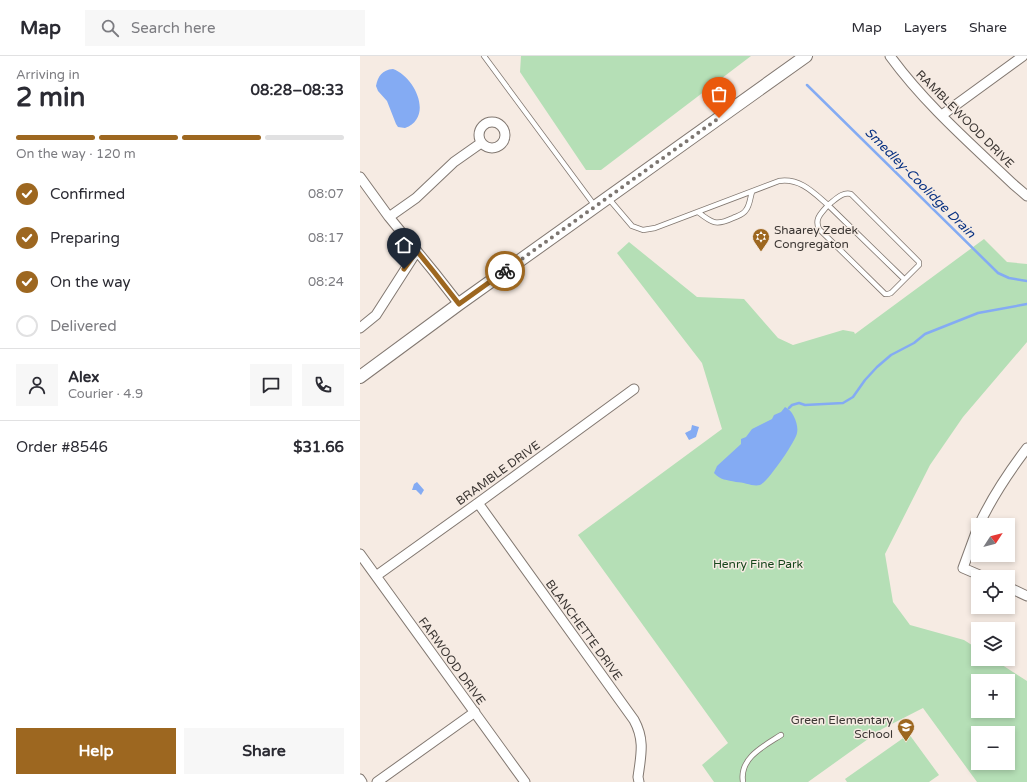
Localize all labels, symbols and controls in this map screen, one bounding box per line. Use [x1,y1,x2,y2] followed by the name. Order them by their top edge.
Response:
[85,10,365,46] search box
[20,17,61,39] text: Map
[99,17,121,39] icon: search
[131,19,215,37] text: Search here
[852,19,882,36] text: Map
[904,19,947,36] text: Layers
[969,19,1007,36] text: Share
[16,67,80,83] text: Arriving in
[913,67,1017,171] street label: RAMBLEWOOD DRIVE
[702,77,736,118] pin
[251,81,344,99] text: 08:28–08:33
[16,82,85,113] text: 2 min
[708,83,730,105] icon: bag
[862,125,979,242] water label: Smedley-Coolidge Drain
[16,146,136,162] text: On the way · 120 m
[16,183,38,205] icon: check
[50,185,125,203] text: Confirmed
[308,186,344,202] text: 08:07
[774,223,859,251] place label: Shaarey Zedek Congregaton
[16,227,38,249] icon: check
[751,227,771,252] synagogue icon: Shaarey Zedek Congregaton
[387,228,421,269] pin
[50,229,120,247] text: Preparing
[308,230,344,246] text: 08:17
[393,234,415,256] icon: home
[485,251,525,291] courier
[494,260,516,282] icon: bike
[16,271,38,293] icon: check
[50,273,130,291] text: On the way
[308,274,344,290] text: 08:24
[50,317,117,335] text: Delivered
[16,364,58,406] button: person
[250,364,292,406] button: chat
[302,364,344,406] button: phone
[68,368,99,386] text: Alex
[68,386,143,402] text: Courier · 4.9
[16,438,108,456] text: Order #8546
[293,438,344,456] text: $31.66
[453,438,543,508] street label: BRAMBLE DRIVE
[971,518,1015,562] north arrow
[971,518,1015,770] map controls
[713,557,804,571] park label: Henry Fine Park
[971,570,1015,614] button: locate
[543,577,625,683] street label: BLANCHETTE DRIVE
[416,614,489,708] street label: FARWOOD DRIVE
[971,622,1015,666] button: layers
[971,674,1015,718] button: +
[791,713,894,741] place label: Green Elementary School
[896,717,916,742] school or university icon: Green Elementary School
[971,726,1015,770] button: −
[16,728,176,774] button: Help
[184,728,344,774] button: Share

